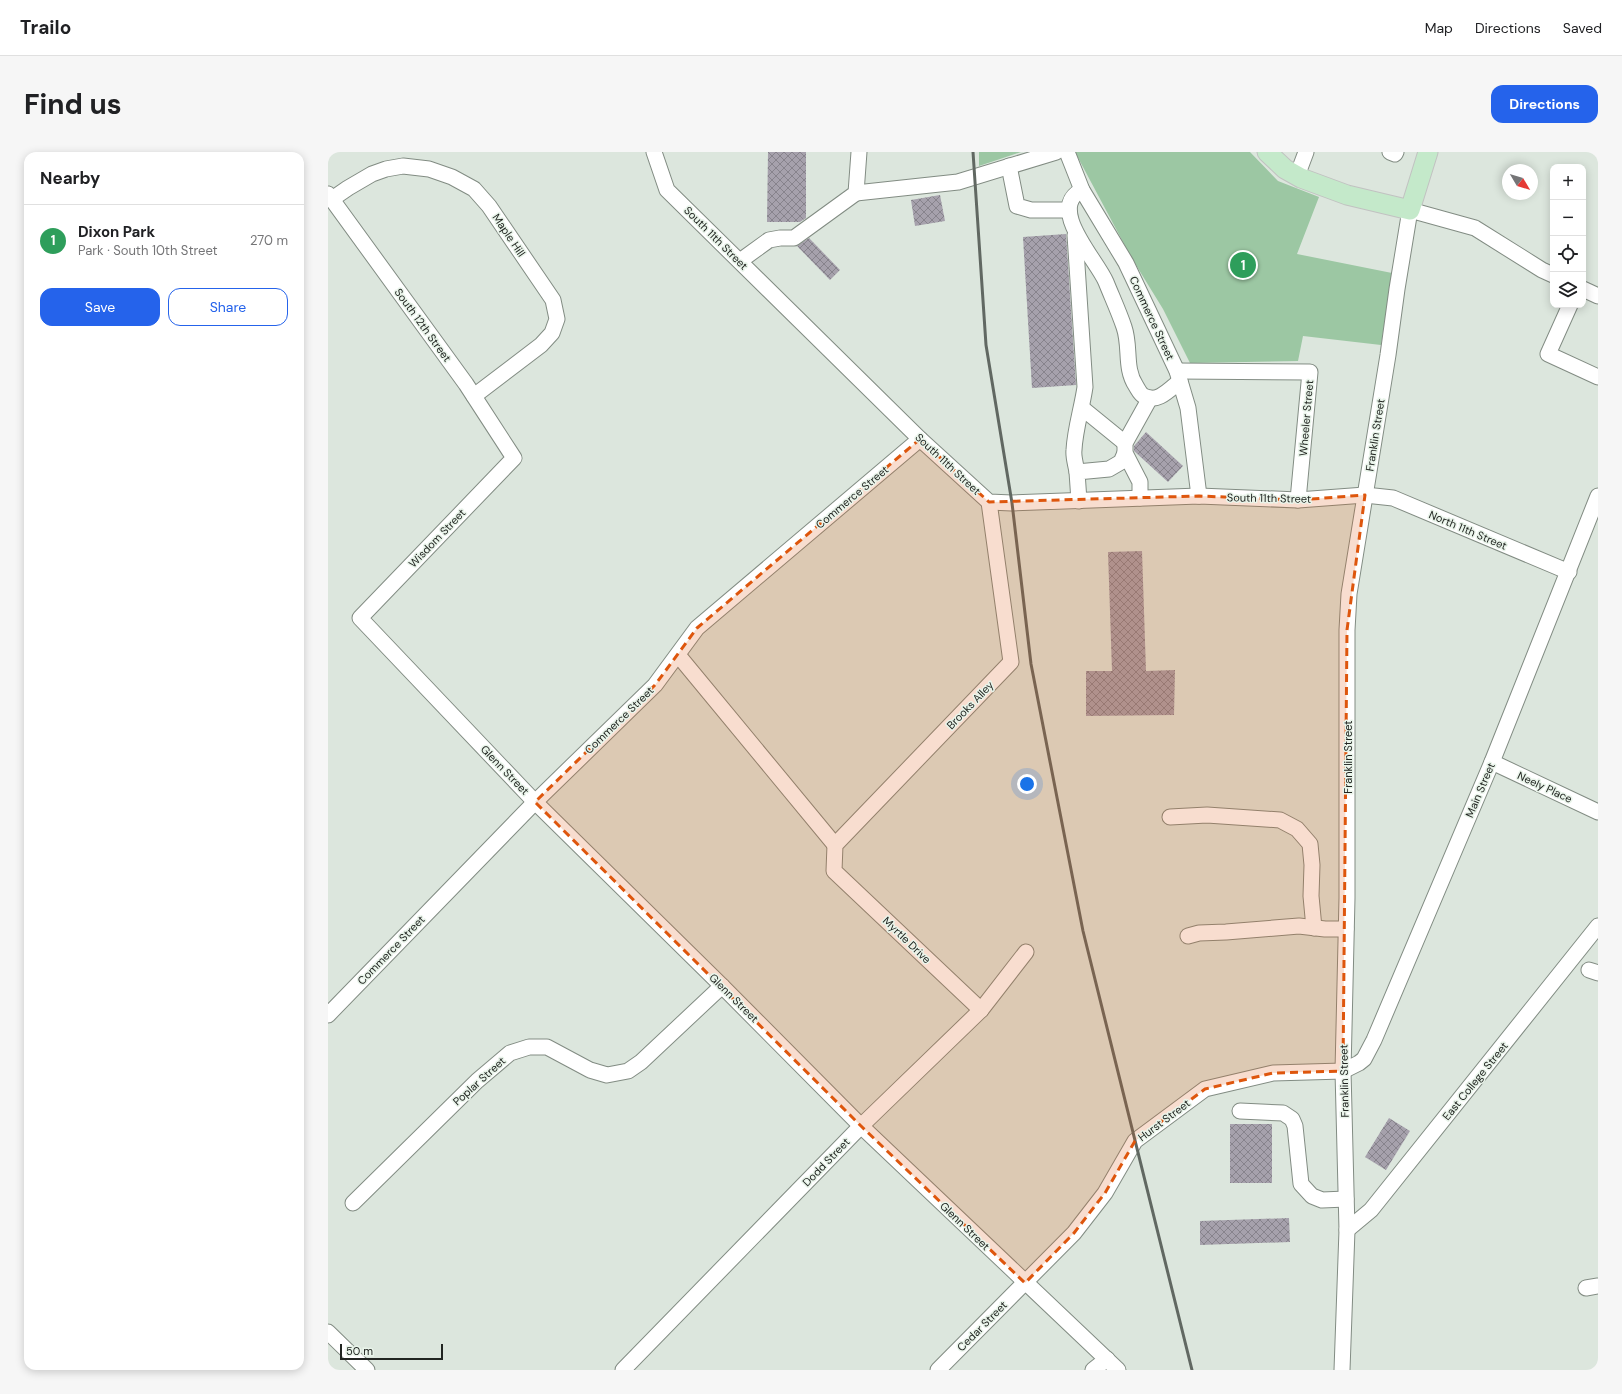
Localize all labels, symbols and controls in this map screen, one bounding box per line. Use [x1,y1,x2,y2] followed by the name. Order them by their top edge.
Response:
[20,15,71,40] text: Trailo
[1425,19,1453,37] text: Map
[1475,19,1541,37] text: Directions
[1563,19,1602,37] text: Saved
[1491,85,1598,123] button: Directions
[24,86,122,123] text: Find us
[1502,164,1538,200] north arrow
[1550,164,1586,308] map controls
[1550,164,1586,200] button: +
[40,167,100,189] text: Nearby
[1550,200,1586,236] button: −
[681,203,751,273] street label: South 11th Street
[490,211,528,259] street label: Maple Hill
[78,222,155,242] text: Dixon Park
[51,232,55,249] text: 1
[250,232,288,249] text: 270 m
[1550,236,1586,272] button: locate
[78,242,218,259] text: Park · South 10th Street
[1230,250,1256,280] pin: 1
[1550,272,1586,308] button: layers
[1126,274,1178,362] street label: Commerce Street
[392,286,454,364] street label: South 12th Street
[40,288,160,326] button: Save
[168,288,288,326] button: Share
[1296,379,1316,457] street label: Wheeler Street
[1362,398,1388,472] street label: Franklin Street
[912,430,984,498] street label: South 11th Street
[813,462,891,532] street label: Commerce Street
[1227,490,1311,506] street label: South 11th Street
[406,506,468,570] street label: Wisdom Street
[1427,507,1509,553] street label: North 11th Street
[944,678,996,732] street label: Brooks Alley
[581,683,657,757] street label: Commerce Street
[1341,720,1355,794] street label: Franklin Street
[478,742,532,798] street label: Glenn Street
[1462,760,1498,820] street label: Main Street
[1515,768,1575,806] street label: Neely Place
[1017,774,1037,794] your location
[354,912,428,988] street label: Commerce Street
[880,914,934,966] street label: Myrtle Drive
[707,971,761,1025] street label: Glenn Street
[1439,1039,1511,1123] street label: East College Street
[1336,1044,1352,1118] street label: Franklin Street
[450,1054,508,1108] street label: Poplar Street
[1135,1096,1193,1144] street label: Hurst Street
[799,1135,853,1189] street label: Dodd Street
[937,1199,993,1253] street label: Glenn Street
[954,1298,1010,1354] street label: Cedar Street
[340,1342,443,1361] scale bar
[346,1344,373,1358] text: 50 m

